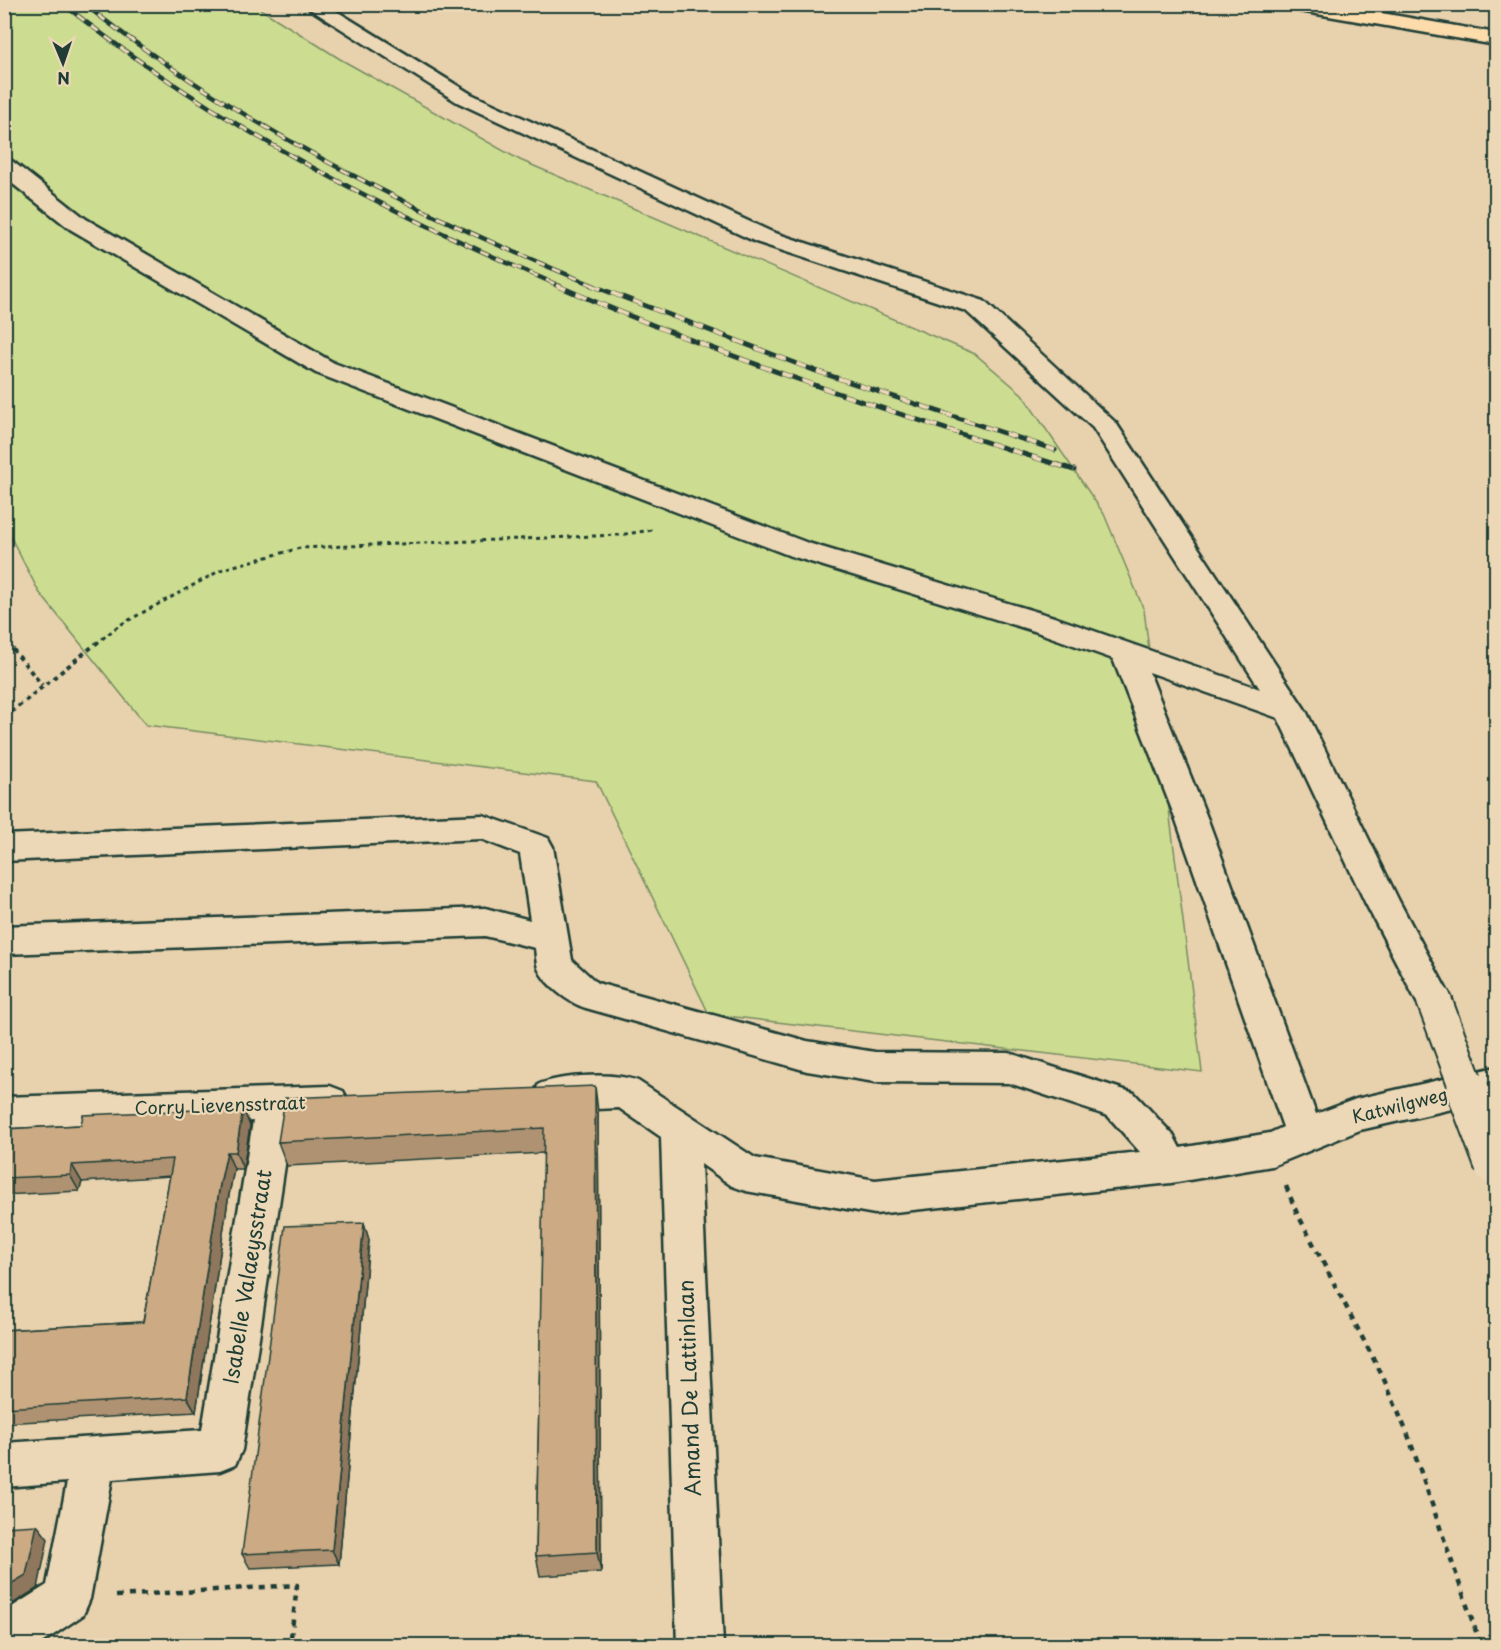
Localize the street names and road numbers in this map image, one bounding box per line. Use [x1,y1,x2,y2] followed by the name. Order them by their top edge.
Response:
[1349,1080,1450,1130] street label: Katwilgweg
[134,1088,306,1121] street label: Corry Lievensstraat
[213,1167,279,1386] street label: Isabelle Valaeysstraat
[668,1279,708,1497] street label: Amand De Lattinlaan

